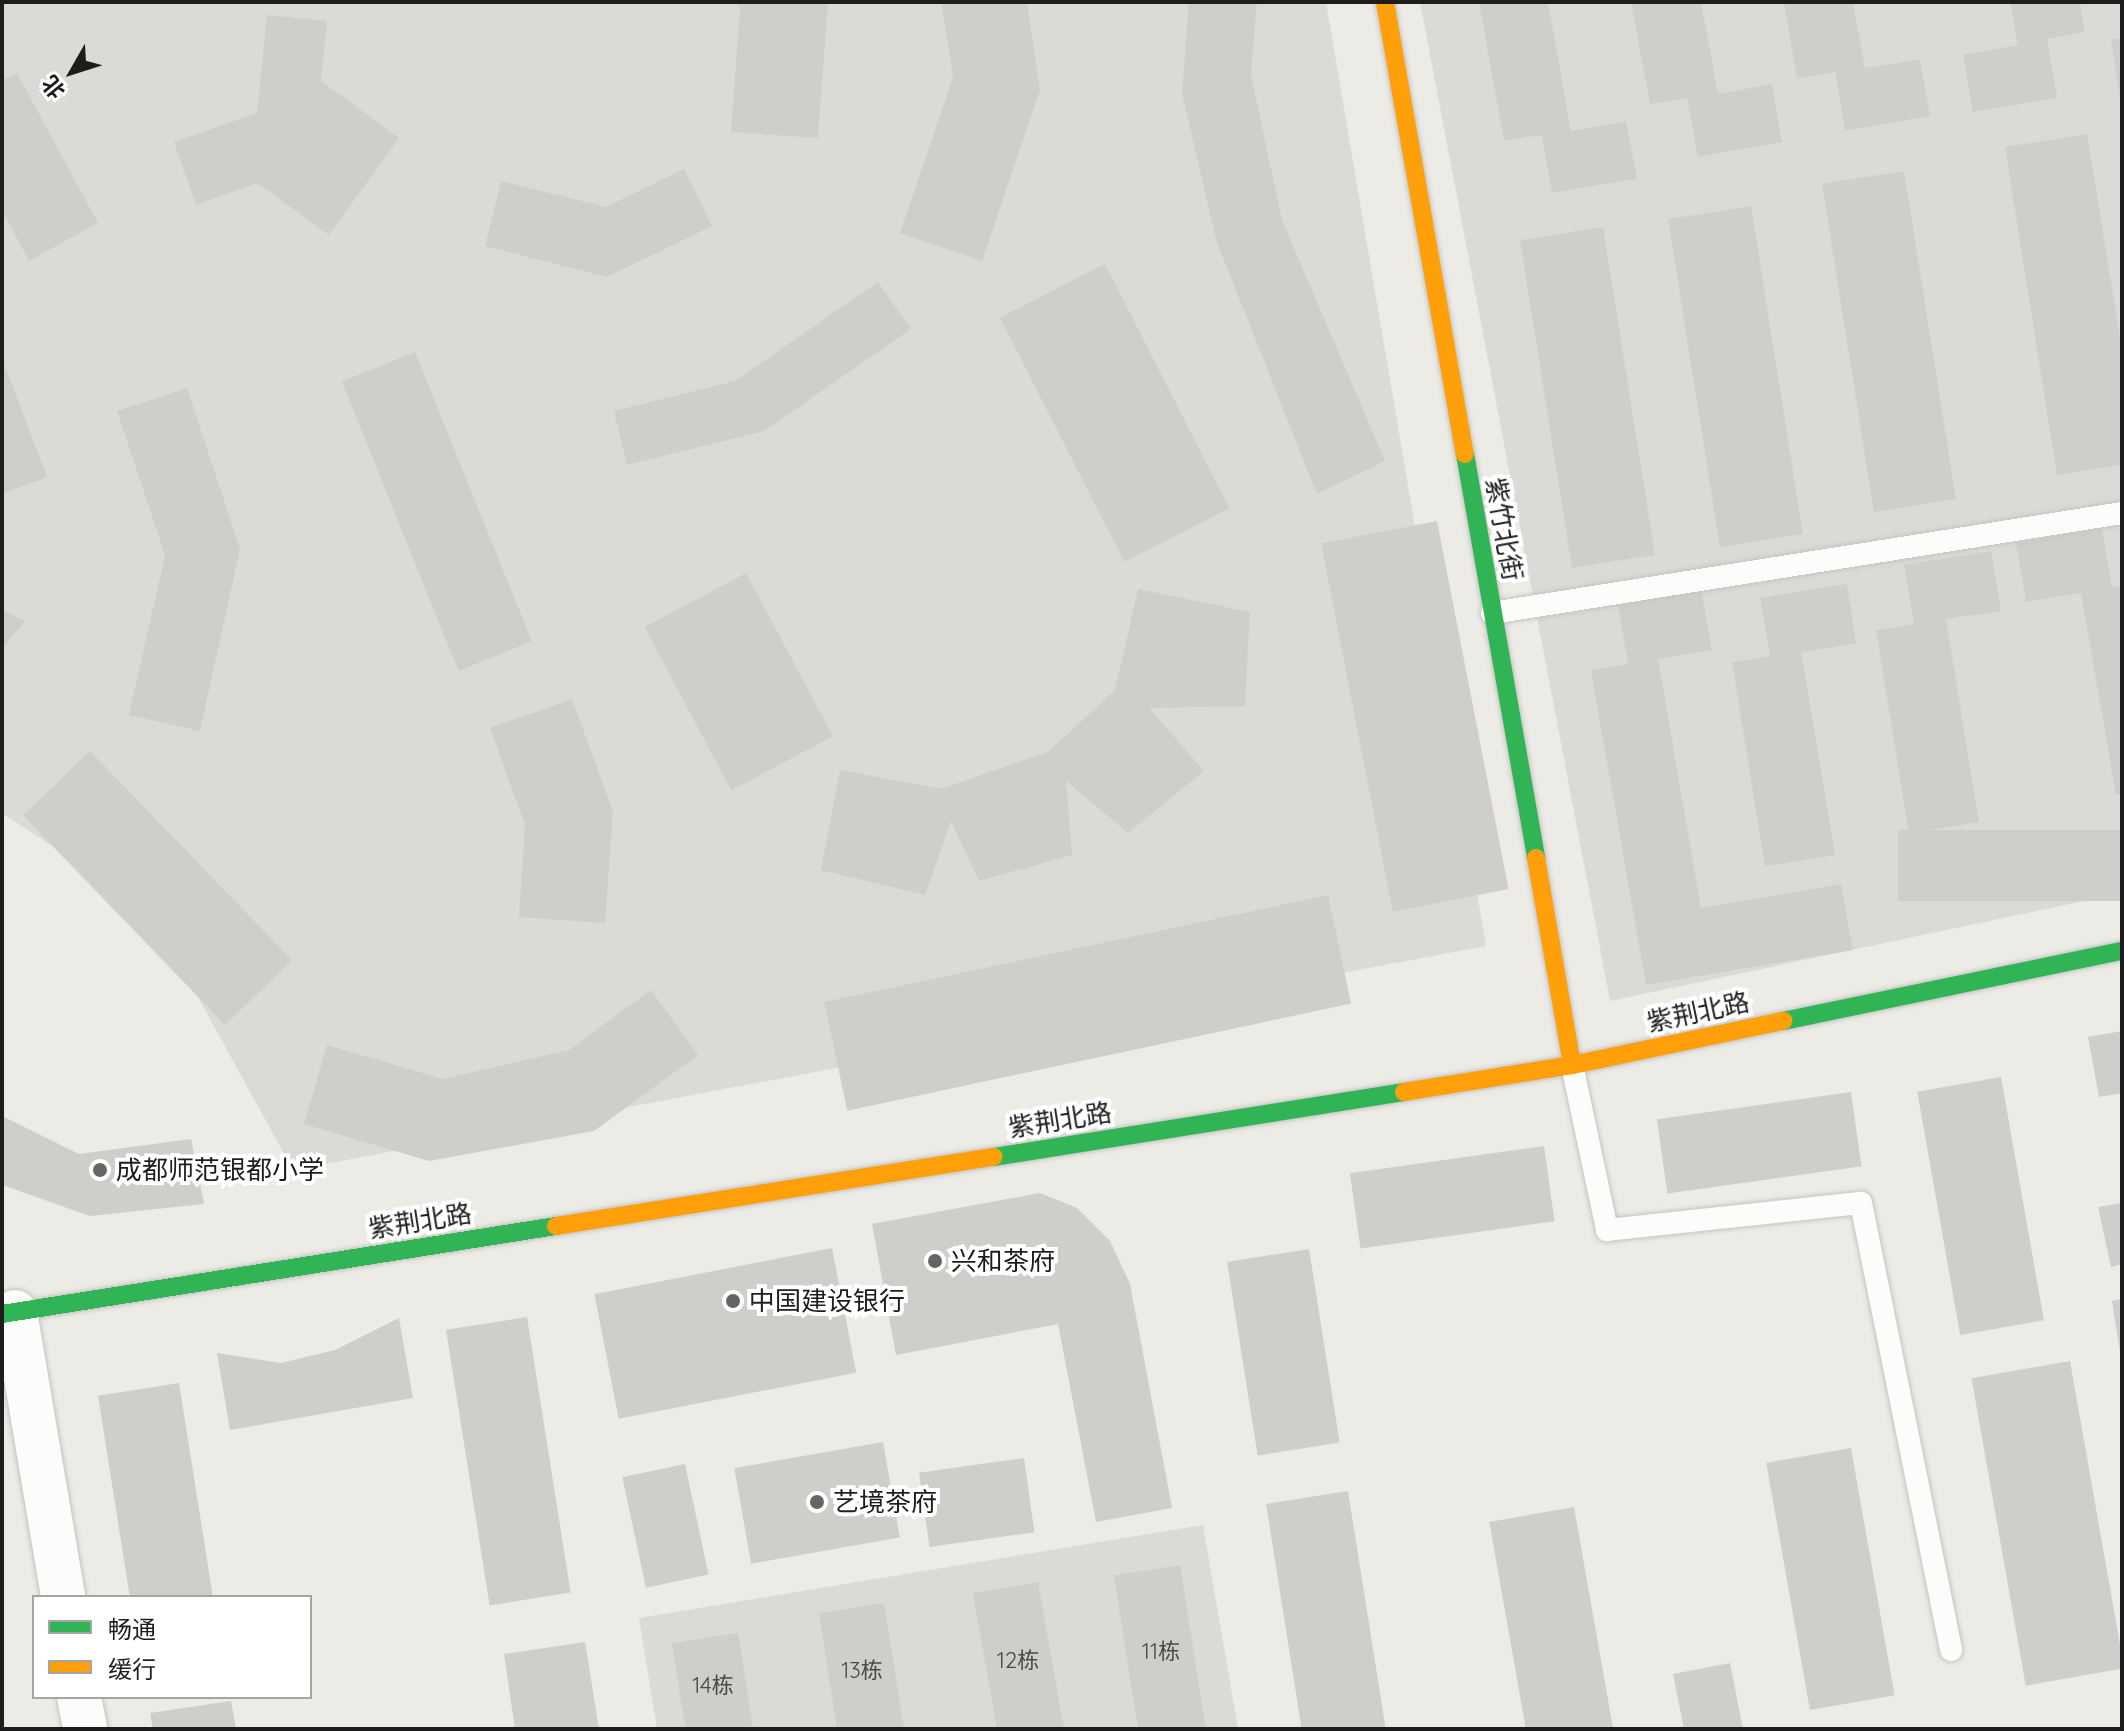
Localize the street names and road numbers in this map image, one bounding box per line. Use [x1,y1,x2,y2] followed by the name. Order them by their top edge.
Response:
[1480,475,1528,583] street label: 紫竹北街
[1644,986,1752,1038] street label: 紫荆北路
[1006,1096,1114,1144] street label: 紫荆北路
[366,1197,474,1245] street label: 紫荆北路

